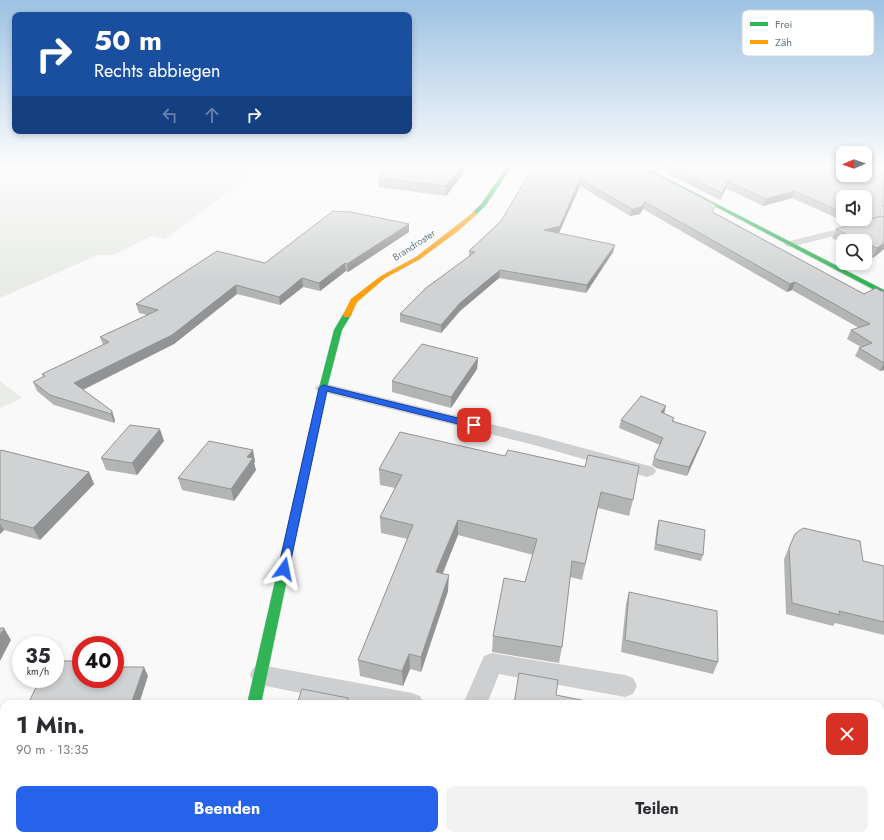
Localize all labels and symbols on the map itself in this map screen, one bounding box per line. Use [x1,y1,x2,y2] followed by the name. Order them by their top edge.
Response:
[742,10,874,56] legend
[775,16,793,32] text: Frei
[775,34,792,50] text: Zäh
[836,146,872,182] north arrow
[390,225,439,265] street label: Brandroster
[457,408,491,442] pin
[263,548,305,590] position arrow
[72,636,124,688] speed limit sign: 40

